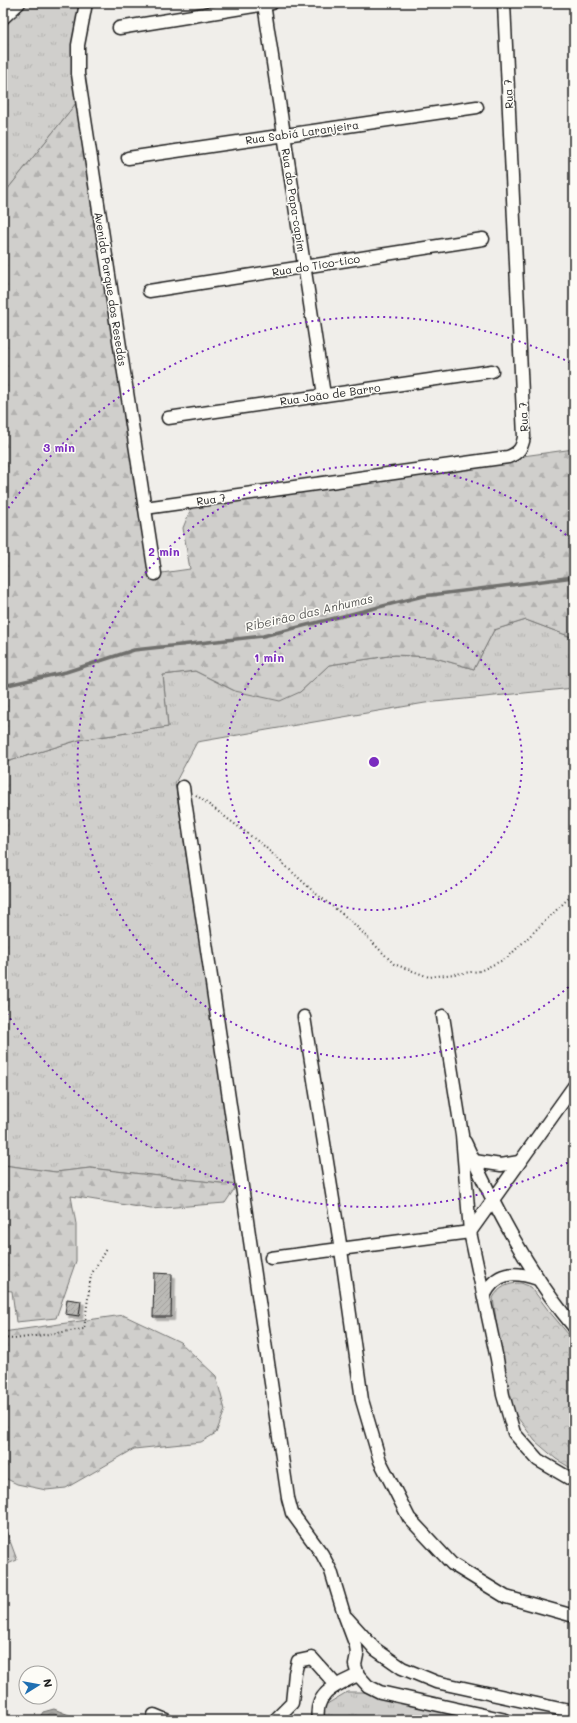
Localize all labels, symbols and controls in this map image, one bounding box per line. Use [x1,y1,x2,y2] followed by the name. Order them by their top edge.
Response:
[500,79,516,109] street label: Rua 7
[244,117,360,147] street label: Rua Sabiá Laranjeira
[278,147,310,253] street label: Rua do Papa-capim
[91,211,131,367] street label: Avenida Parque dos Resedás
[271,251,361,279] street label: Rua do Tico-tico
[279,379,382,408] street label: Rua João de Barro
[515,402,531,432] street label: Rua 7
[43,439,75,455] text: 3 min
[195,490,227,508] street label: Rua 7
[148,543,180,559] text: 2 min
[244,589,375,634] water label: Ribeirão das Anhumas
[254,649,284,665] text: 1 min
[367,755,381,769] centre of rings
[18,1665,58,1705] north arrow
[40,1677,56,1689] text: N

